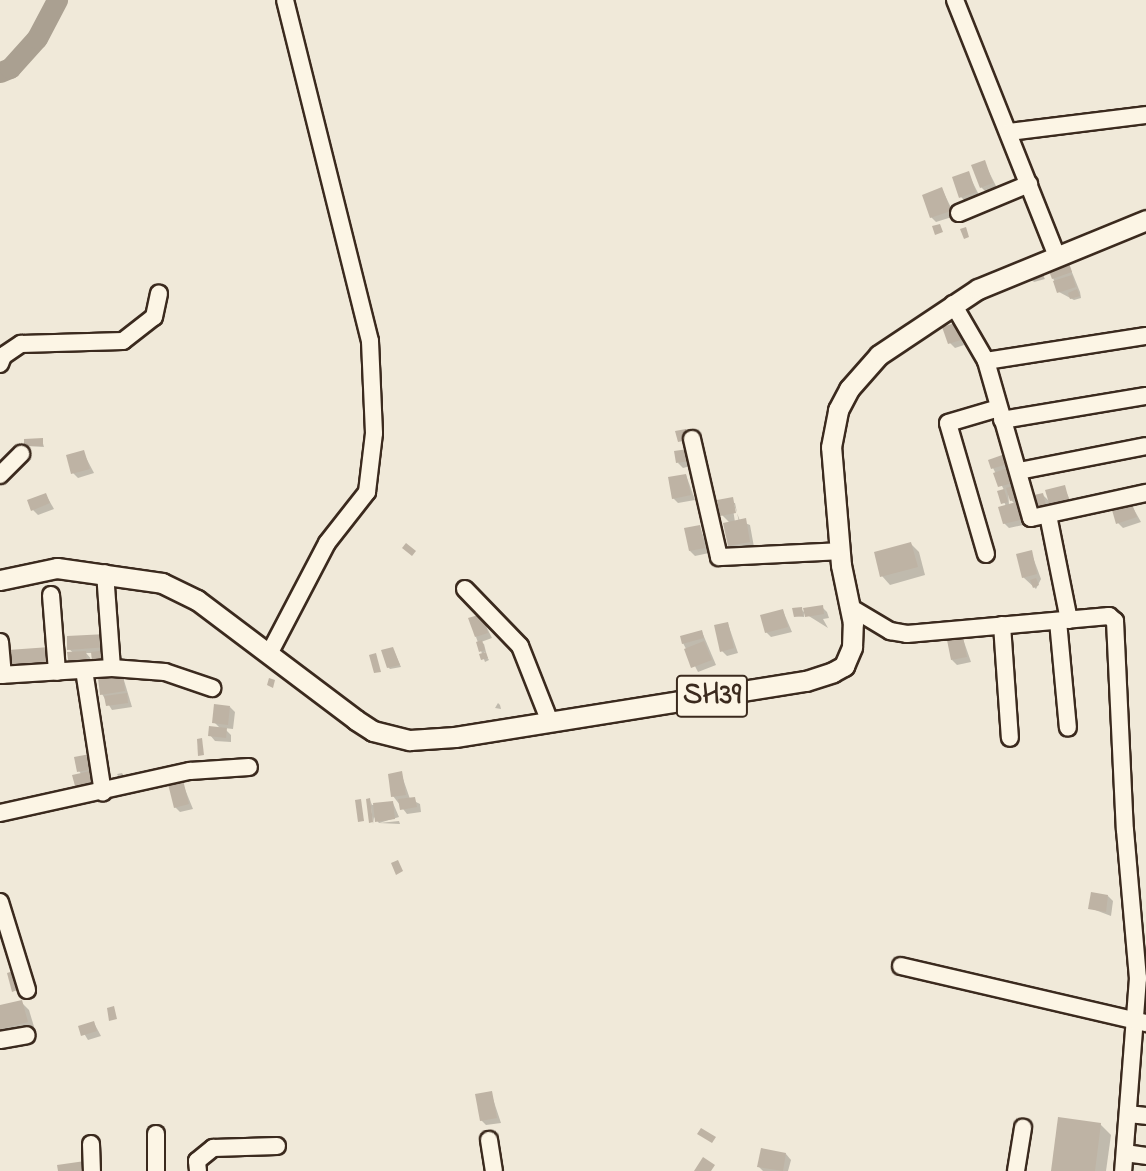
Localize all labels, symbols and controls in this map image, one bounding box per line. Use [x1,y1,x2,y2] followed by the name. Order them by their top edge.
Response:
[675,670,749,722] road number: SH39

